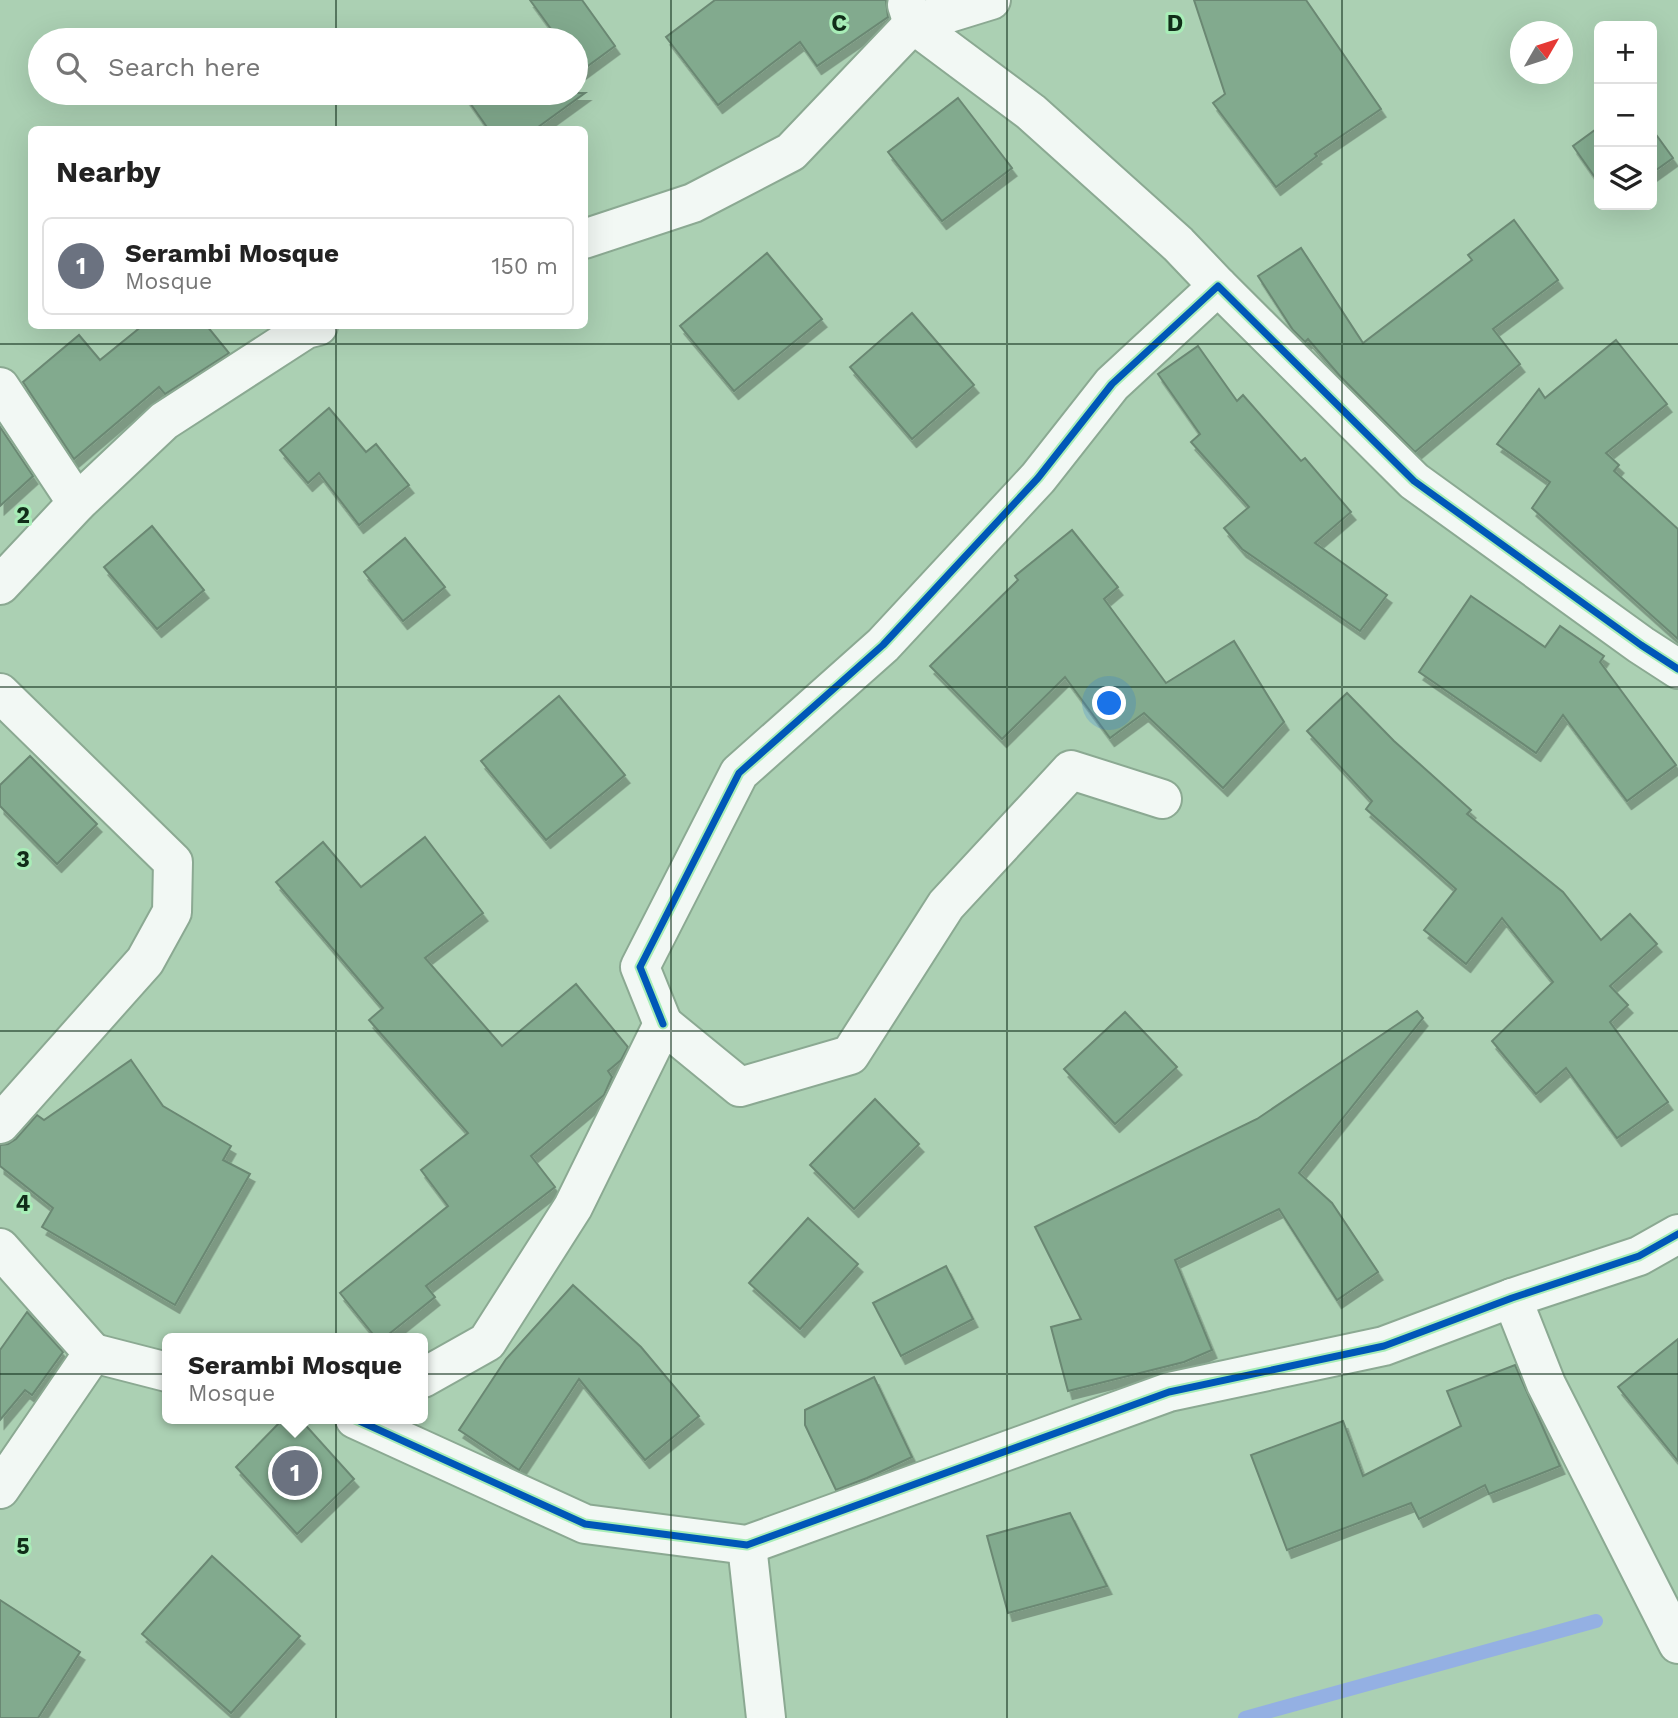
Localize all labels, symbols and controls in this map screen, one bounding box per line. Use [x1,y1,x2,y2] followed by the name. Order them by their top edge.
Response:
[831,10,847,37] text: C
[1167,10,1183,37] text: D
[1510,21,1573,84] north arrow
[1594,21,1657,210] map controls
[1594,21,1657,84] button: +
[28,28,588,105] search box
[52,48,90,86] icon: search
[108,52,260,82] text: Search here
[1594,84,1657,147] button: −
[1594,147,1657,210] button: layers
[56,154,161,189] text: Nearby
[125,238,339,268] text: Serambi Mosque
[76,253,86,280] text: 1
[492,253,558,280] text: 150 m
[125,268,212,295] text: Mosque
[16,502,30,529] text: 2
[1092,686,1126,720] your location
[16,846,30,873] text: 3
[16,1190,31,1217] text: 4
[162,1333,428,1424] popup
[188,1350,402,1380] text: Serambi Mosque
[188,1380,275,1407] text: Mosque
[272,1447,318,1499] pin: 1
[16,1533,30,1560] text: 5

